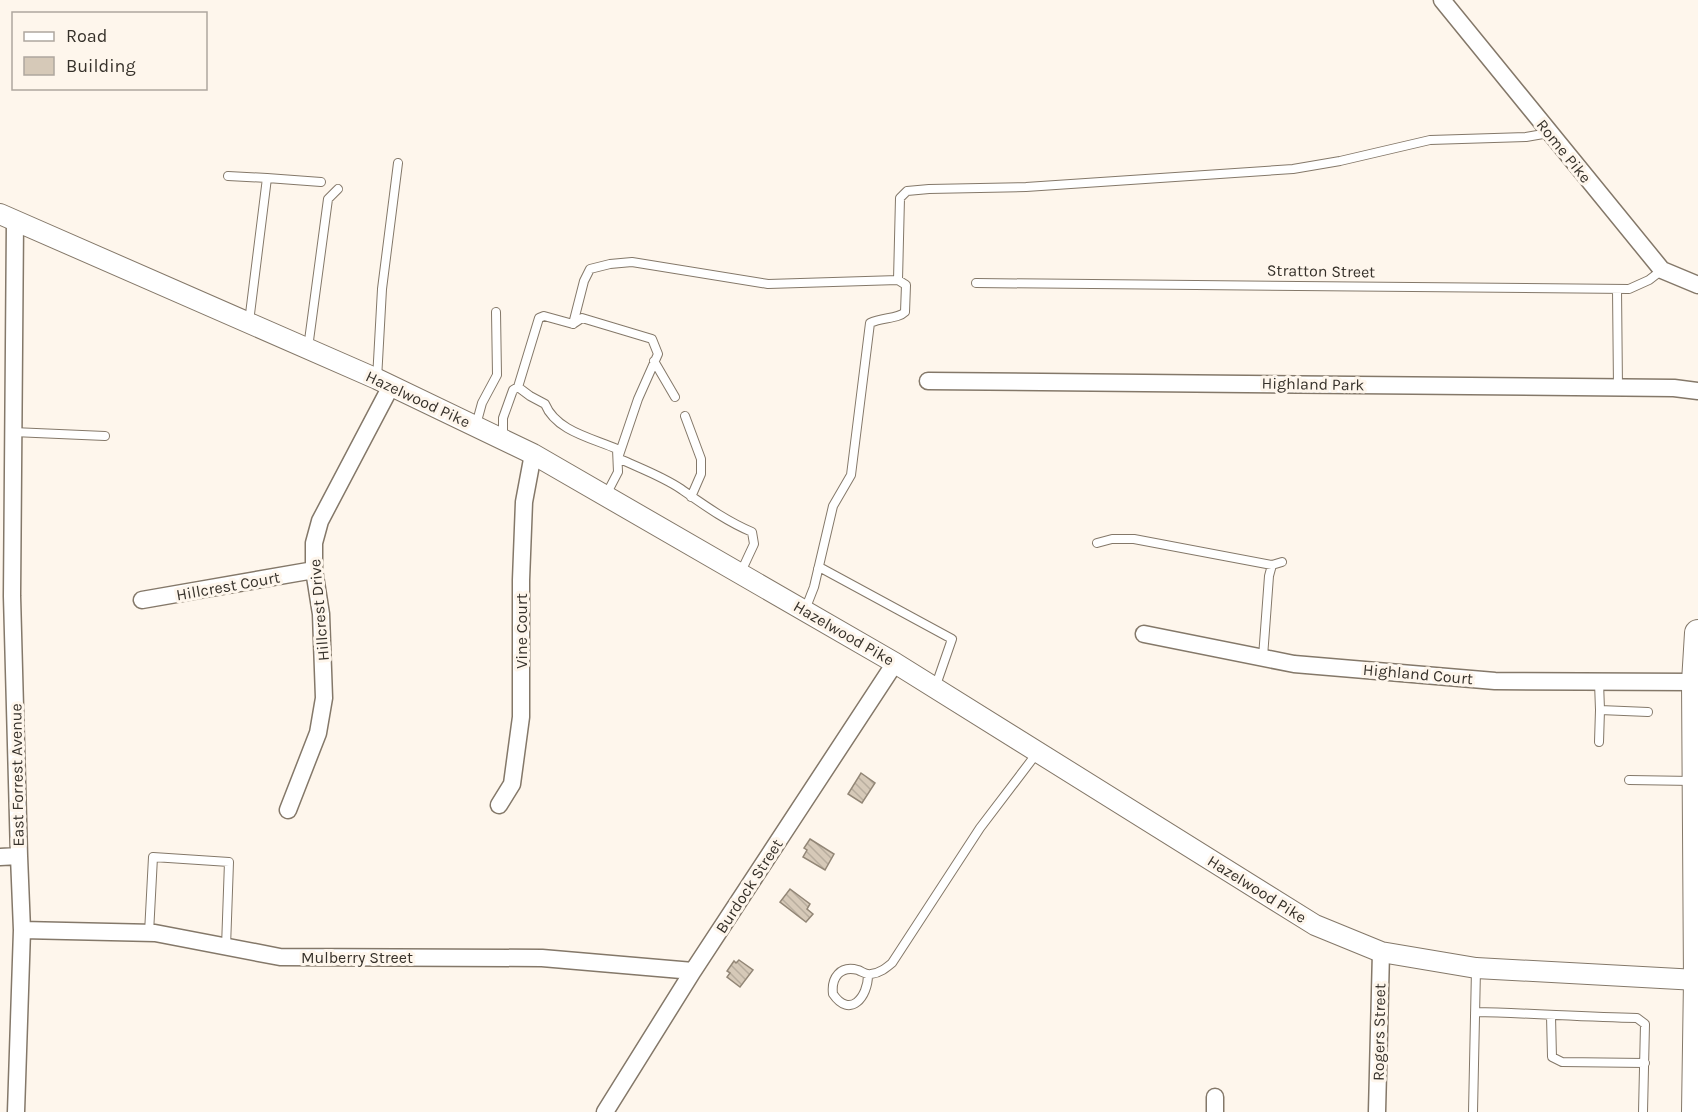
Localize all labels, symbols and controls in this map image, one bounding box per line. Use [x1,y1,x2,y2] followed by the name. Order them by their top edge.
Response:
[12,12,207,90] legend
[66,25,107,47] text: Road
[66,55,136,77] text: Building
[1533,115,1595,187] street label: Rome Pike
[1267,261,1375,281] street label: Stratton Street
[363,367,473,431] street label: Hazelwood Pike
[1261,374,1365,394] street label: Highland Park
[305,558,333,662] street label: Hillcrest Drive
[175,568,281,604] street label: Hillcrest Court
[512,593,531,669] street label: Vine Court
[790,597,898,669] street label: Hazelwood Pike
[1362,660,1474,688] street label: Highland Court
[6,703,28,847] street label: East Forrest Avenue
[711,835,787,937] street label: Burdock Street
[1204,851,1310,927] street label: Hazelwood Pike
[301,948,413,967] street label: Mulberry Street
[1369,983,1389,1081] street label: Rogers Street

